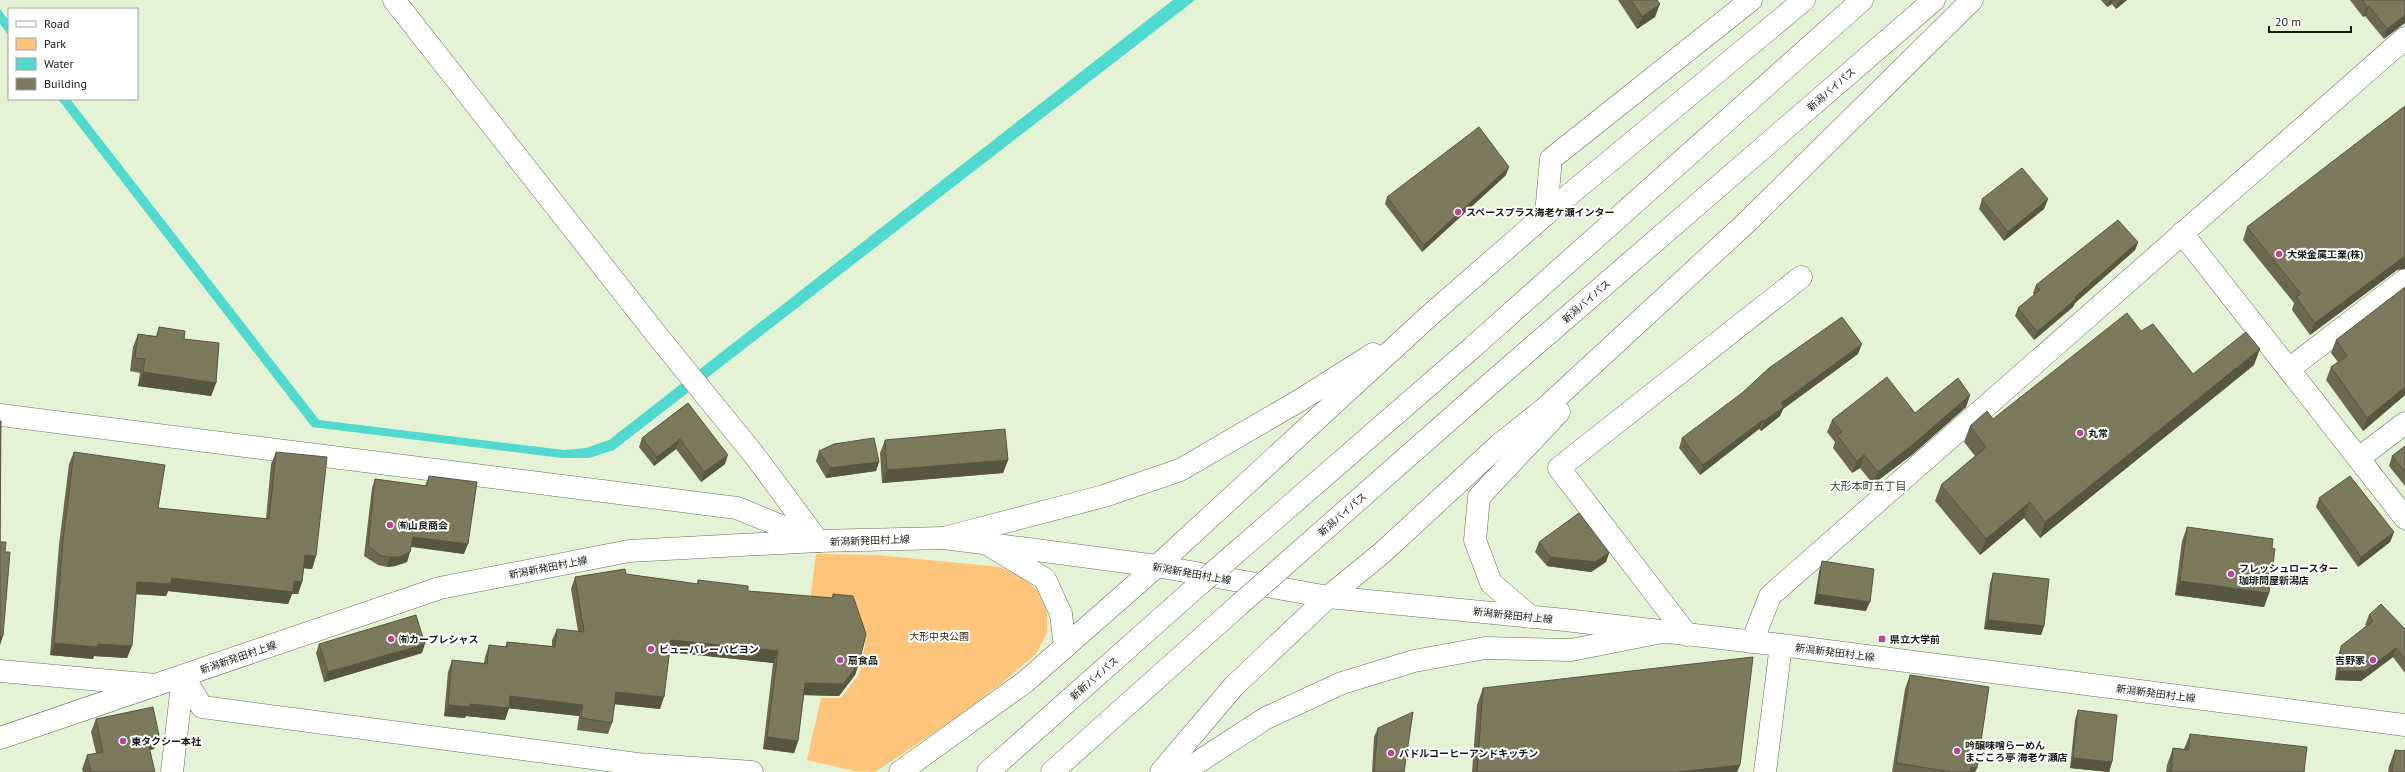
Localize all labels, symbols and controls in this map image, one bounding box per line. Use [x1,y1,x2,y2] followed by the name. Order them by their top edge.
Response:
[8,8,138,100] legend
[2269,8,2351,34] scale bar
[2275,14,2301,29] text: 20 m
[44,16,69,31] text: Road
[44,36,66,51] text: Park
[44,56,74,71] text: Water
[1804,65,1858,114] street label: 新潟バイパス
[44,76,87,91] text: Building
[1466,206,1615,219] place label: スペースプラス海老ケ瀬インター
[1453,207,1463,217] marker: スペースプラス海老ケ瀬インター
[2287,248,2364,261] place label: 大栄金属工業(株)
[2274,249,2284,259] marker: 大栄金属工業(株)
[1559,277,1613,326] street label: 新潟バイパス
[2088,427,2108,440] place label: 丸常
[2075,428,2085,438] marker: 丸常
[1830,479,1907,493] district label: 大形本町五丁目
[1315,490,1369,539] street label: 新潟バイパス
[398,519,448,532] place label: ㈲山良商会
[385,520,395,530] marker: ㈲山良商会
[830,533,910,548] street label: 新潟新発田村上線
[508,553,589,582] street label: 新潟新発田村上線
[1151,560,1232,587] street label: 新潟新発田村上線
[2239,562,2339,587] place label: フレッシュロースター 珈琲問屋新潟店
[2226,569,2236,579] marker: フレッシュロースター 珈琲問屋新潟店
[1472,605,1553,626] street label: 新潟新発田村上線
[909,630,969,643] park label: 大形中央公園
[399,633,478,646] place label: ㈲カープレシャス
[1890,633,1940,646] place label: 県立大学前
[386,634,396,644] marker: ㈲カープレシャス
[1877,634,1887,644] marker: 県立大学前
[198,638,278,677] street label: 新潟新発田村上線
[1794,641,1875,664] street label: 新潟新発田村上線
[659,643,759,656] place label: ビューバレーパピヨン
[646,644,656,654] marker: ビューバレーパピヨン
[847,654,878,667] place label: 扇食品
[1067,654,1121,703] street label: 新新バイパス
[2335,654,2365,667] place label: 吉野家
[835,655,845,665] marker: 扇食品
[2368,655,2378,665] marker: 吉野家
[2115,682,2196,705] street label: 新潟新発田村上線
[131,735,202,748] place label: 東タクシー本社
[118,736,128,746] marker: 東タクシー本社
[1965,739,2068,764] place label: 吟醸味噌らーめん まごころ亭 海老ケ瀬店
[1952,746,1962,756] marker: 吟醸味噌らーめん まごころ亭 海老ケ瀬店
[1399,747,1538,760] place label: パドルコーヒーアンドキッチン
[1386,748,1396,758] marker: パドルコーヒーアンドキッチン

